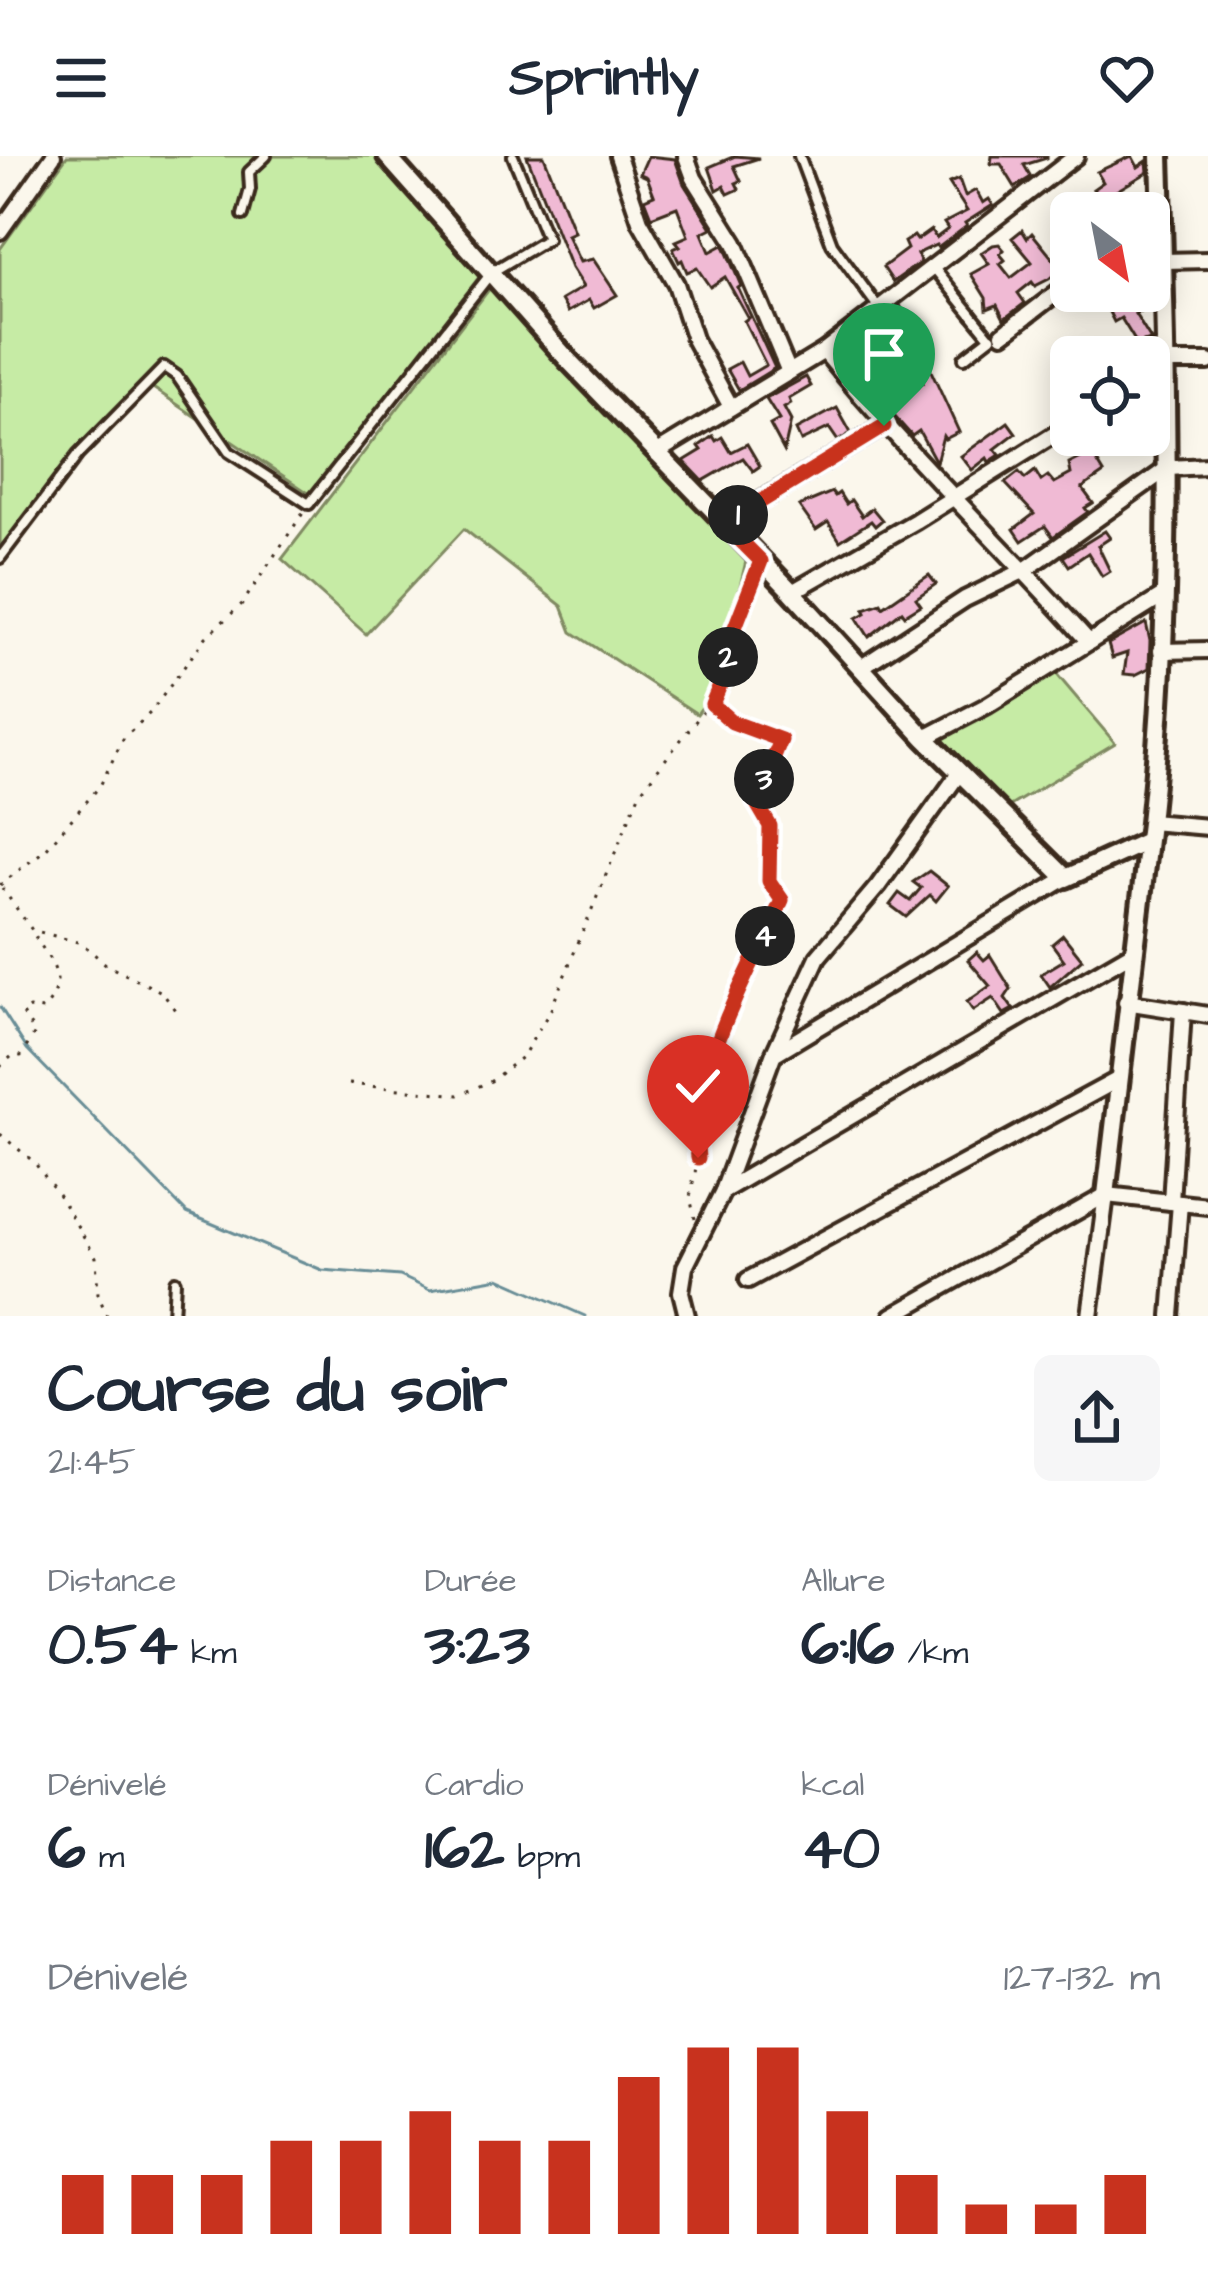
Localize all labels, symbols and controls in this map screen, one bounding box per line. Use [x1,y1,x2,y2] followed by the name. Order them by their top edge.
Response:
[509,41,699,116] text: Sprintly
[48,45,114,111] icon: menu
[1094,45,1160,111] icon: heart
[1050,192,1170,312] north arrow
[1050,192,1170,456] map controls
[833,303,935,426] pin
[851,321,917,387] icon: arrive
[1050,336,1170,456] button: locate
[708,485,768,545] pin: 1
[736,492,740,538] text: 1
[698,627,758,687] pin: 2
[719,634,737,680] text: 2
[734,749,794,809] pin: 3
[756,756,772,802] text: 3
[735,906,795,966] pin: 4
[754,913,776,959] text: 4
[647,1035,749,1158] pin
[665,1053,731,1119] icon: check
[48,1345,508,1437] text: Course du soir
[1034,1355,1160,1481] button: share
[48,1436,136,1490] text: 21:45
[48,1558,176,1604] text: Distance
[425,1558,517,1604] text: Durée
[801,1558,886,1604] text: Allure
[48,1604,178,1687] text: 0.54
[425,1604,530,1687] text: 3:23
[801,1604,894,1687] text: 6:16
[178,1630,237,1676] text: km
[894,1630,968,1676] text: /km
[48,1762,167,1808] text: Dénivelé
[425,1762,524,1808] text: Cardio
[801,1762,864,1808] text: kcal
[48,1808,86,1891] text: 6
[425,1808,504,1891] text: 162
[801,1808,880,1891] text: 40
[86,1834,125,1880] text: m
[504,1834,580,1880] text: bpm
[48,1952,188,2006] text: Dénivelé
[1003,1952,1160,2006] text: 127–132 m

